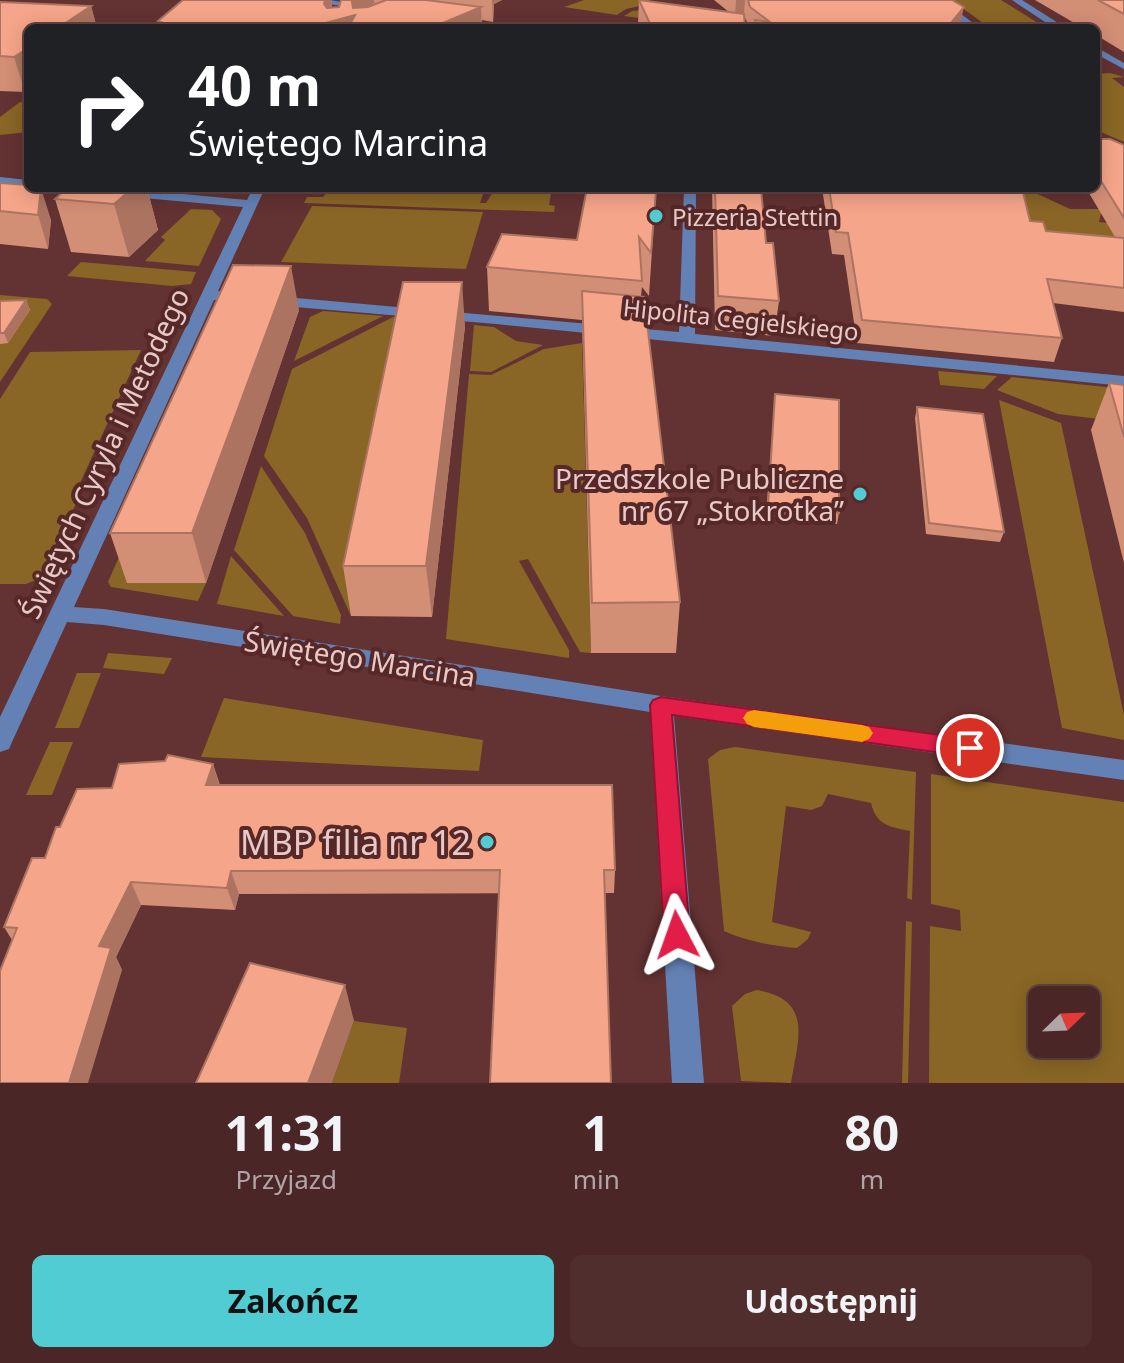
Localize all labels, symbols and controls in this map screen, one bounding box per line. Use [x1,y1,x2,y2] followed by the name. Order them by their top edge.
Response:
[188,46,321,122] text: 40 m
[56,56,160,160] icon: right
[188,118,488,167] text: Świętego Marcina
[672,200,838,233] place label: Pizzeria Stettin
[647,207,665,225] marker: Pizzeria Stettin
[11,281,197,625] street label: Świętych Cyryla i Metodego
[622,290,860,348] street label: Hipolita Cegielskiego
[555,459,844,529] place label: Przedszkole Publiczne nr 67 „Stokrotka”
[851,485,869,503] marker: Przedszkole Publiczne nr 67 „Stokrotka”
[242,621,478,695] street label: Świętego Marcina
[936,714,1004,782] pin
[948,726,992,770] icon: arrive
[240,819,471,865] place label: MBP filia nr 12
[478,833,496,851] marker: MBP filia nr 12
[635,893,719,977] position arrow
[1028,986,1100,1058] north arrow
[1028,986,1100,1058] map controls
[225,1100,348,1165] text: 11:31
[582,1100,610,1165] text: 1
[844,1100,899,1165] text: 80
[236,1161,337,1197] text: Przyjazd
[573,1161,620,1197] text: min
[860,1161,884,1197] text: m
[32,1255,554,1347] button: Zakończ
[570,1255,1092,1347] button: Udostępnij

